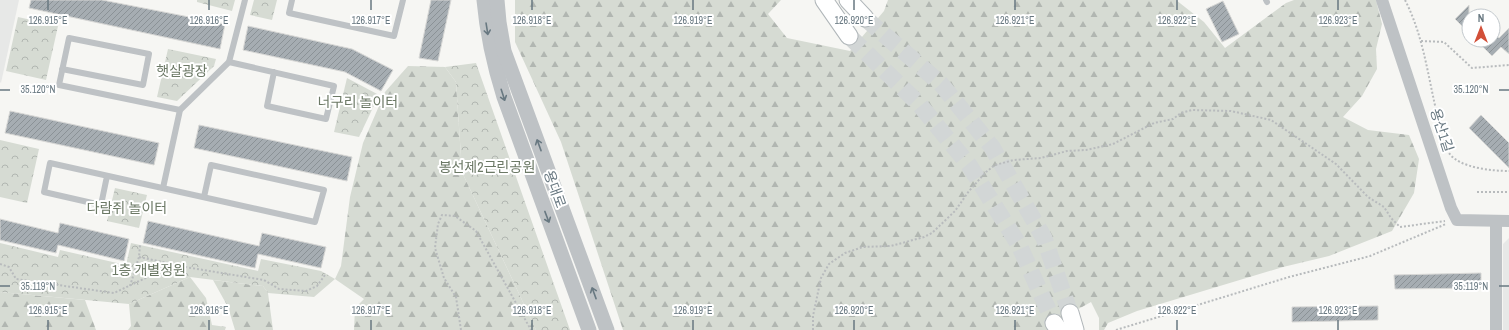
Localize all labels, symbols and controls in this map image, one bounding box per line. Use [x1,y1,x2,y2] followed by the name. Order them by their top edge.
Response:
[1461,8,1501,48] north arrow
[1478,11,1484,25] text: N
[28,14,68,27] text: 126.915°E
[189,14,229,27] text: 126.916°E
[351,14,391,27] text: 126.917°E
[512,14,552,27] text: 126.918°E
[673,14,713,27] text: 126.919°E
[834,14,874,27] text: 126.920°E
[995,14,1035,27] text: 126.921°E
[1157,14,1197,27] text: 126.922°E
[1318,14,1358,27] text: 126.923°E
[483,22,491,35] one-way arrow
[156,62,208,80] park label: 햇살광장
[21,83,56,96] text: 35.120°N
[1454,83,1489,96] text: 35.120°N
[500,88,507,101] one-way arrow
[318,93,398,111] park label: 너구리 놀이터
[1426,106,1458,154] street label: 용산1길
[535,139,543,151] one-way arrow
[439,158,535,176] park label: 봉선제2근린공원
[540,168,570,210] street label: 용대로
[87,199,167,217] park label: 다람쥐 놀이터
[543,211,551,223] one-way arrow
[112,261,186,279] park label: 1층 개별정원
[21,280,55,293] text: 35.119°N
[1454,280,1488,293] text: 35.119°N
[589,288,597,300] one-way arrow
[28,304,68,317] text: 126.915°E
[189,304,229,317] text: 126.916°E
[351,304,391,317] text: 126.917°E
[512,304,552,317] text: 126.918°E
[673,304,713,317] text: 126.919°E
[834,304,874,317] text: 126.920°E
[995,304,1035,317] text: 126.921°E
[1157,304,1197,317] text: 126.922°E
[1318,304,1358,317] text: 126.923°E

